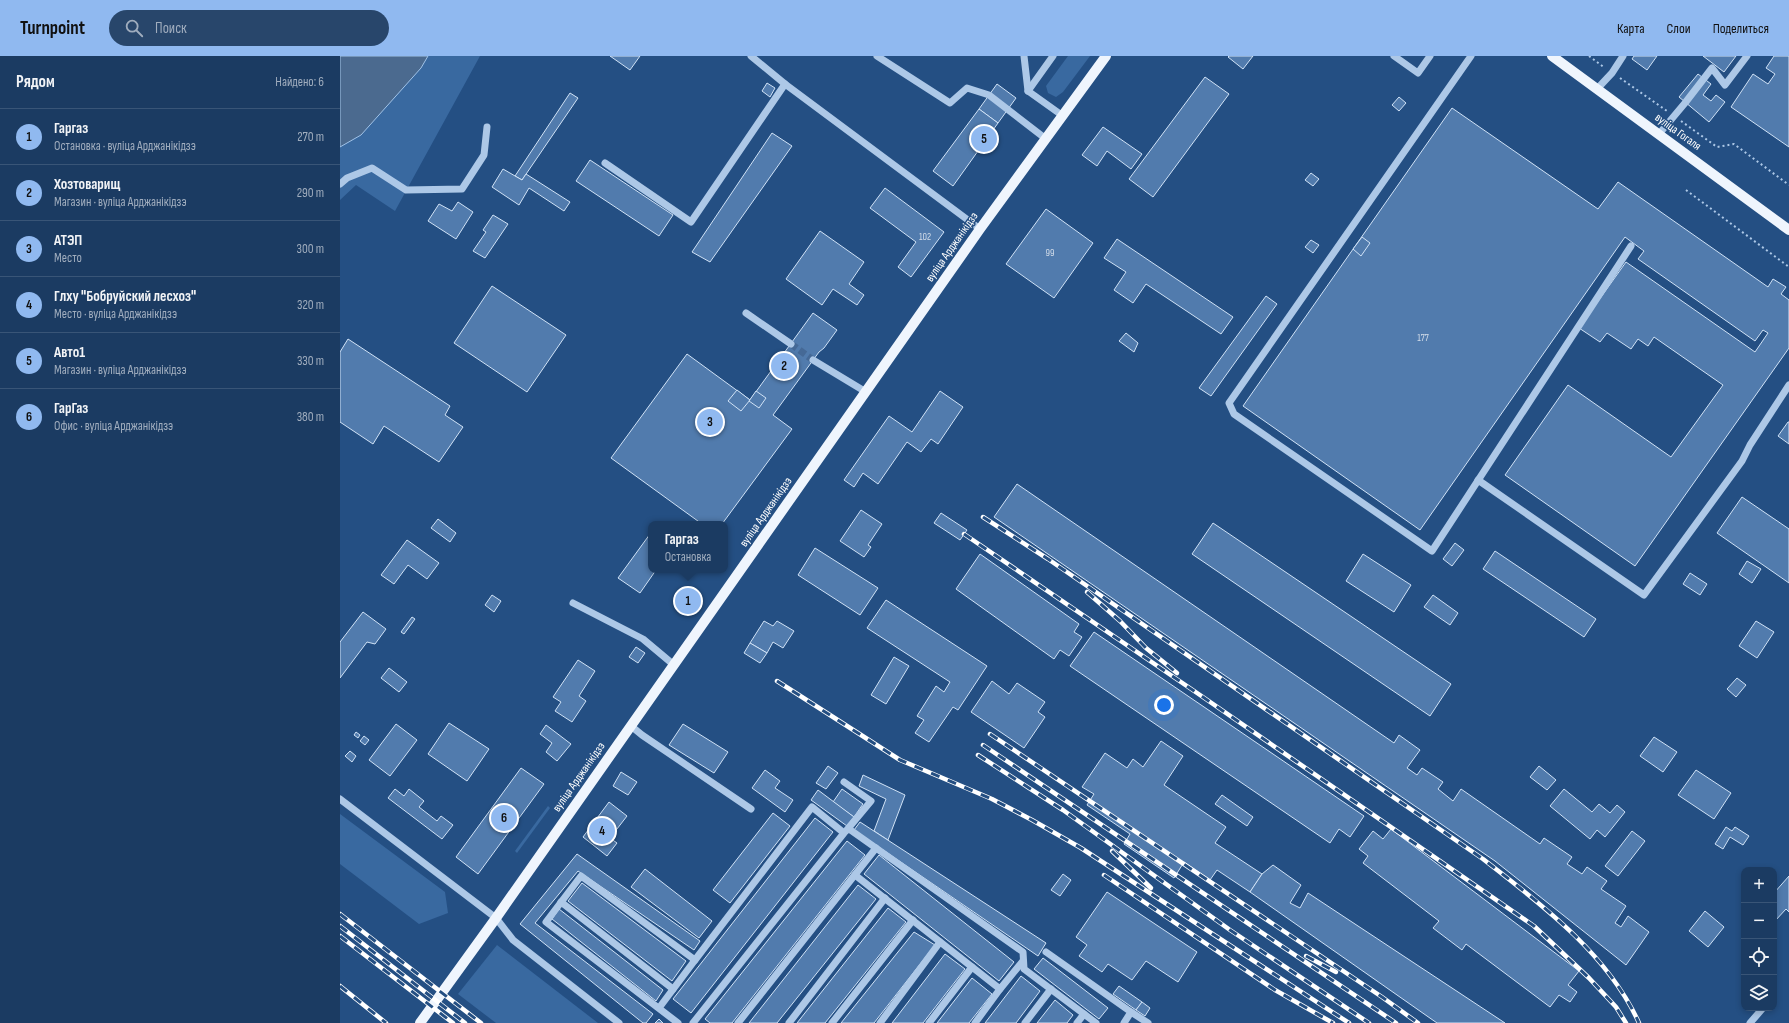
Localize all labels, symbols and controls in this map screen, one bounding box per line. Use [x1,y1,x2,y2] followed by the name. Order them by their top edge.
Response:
[109,10,389,46] search box
[20,17,85,40] text: Turnpoint
[123,17,145,39] icon: search
[155,19,187,38] text: Поиск
[1617,20,1645,37] text: Карта
[1667,20,1691,37] text: Слои
[1713,20,1769,37] text: Поделиться
[16,72,55,92] text: Рядом
[275,74,324,90] text: Найдено: 6
[1652,110,1704,154] street label: вуліца Гогаля
[54,119,88,138] text: Гаргаз
[971,124,997,154] pin: 5
[26,129,32,145] text: 1
[297,129,324,145] text: 270 m
[54,138,196,154] text: Остановка · вуліца Арджанікідзэ
[54,175,120,194] text: Хозтоварищ
[26,185,32,201] text: 2
[297,185,324,201] text: 290 m
[54,194,187,210] text: Магазин · вуліца Арджанікідзэ
[922,209,982,285] street label: вуліца Арджанікідзэ
[54,231,82,250] text: АТЭП
[919,231,931,243] house number: 102
[26,241,32,257] text: 3
[297,241,324,257] text: 300 m
[1046,247,1054,259] house number: 99
[54,250,82,266] text: Место
[54,287,196,306] text: Глху "Бобруйский лесхоз"
[26,297,32,313] text: 4
[297,297,324,313] text: 320 m
[54,306,177,322] text: Место · вуліца Арджанікідзэ
[1417,332,1429,344] house number: 177
[54,343,85,362] text: Авто1
[771,351,797,381] pin: 2
[26,353,32,369] text: 5
[297,353,324,369] text: 330 m
[54,362,187,378] text: Магазин · вуліца Арджанікідзэ
[54,399,88,418] text: ГарГаз
[697,407,723,437] pin: 3
[26,409,32,425] text: 6
[297,409,324,425] text: 380 m
[54,418,173,434] text: Офис · вуліца Арджанікідзэ
[736,474,796,550] street label: вуліца Арджанікідзэ
[648,521,728,573] popup
[665,530,699,549] text: Гаргаз
[665,549,711,565] text: Остановка
[675,586,701,616] pin: 1
[1154,695,1174,715] your location
[549,739,609,815] street label: вуліца Арджанікідзэ
[491,803,517,833] pin: 6
[589,816,615,846] pin: 4
[1741,867,1777,1011] map controls
[1741,867,1777,903] button: +
[1741,903,1777,939] button: −
[1741,939,1777,975] button: locate
[1741,975,1777,1011] button: layers

